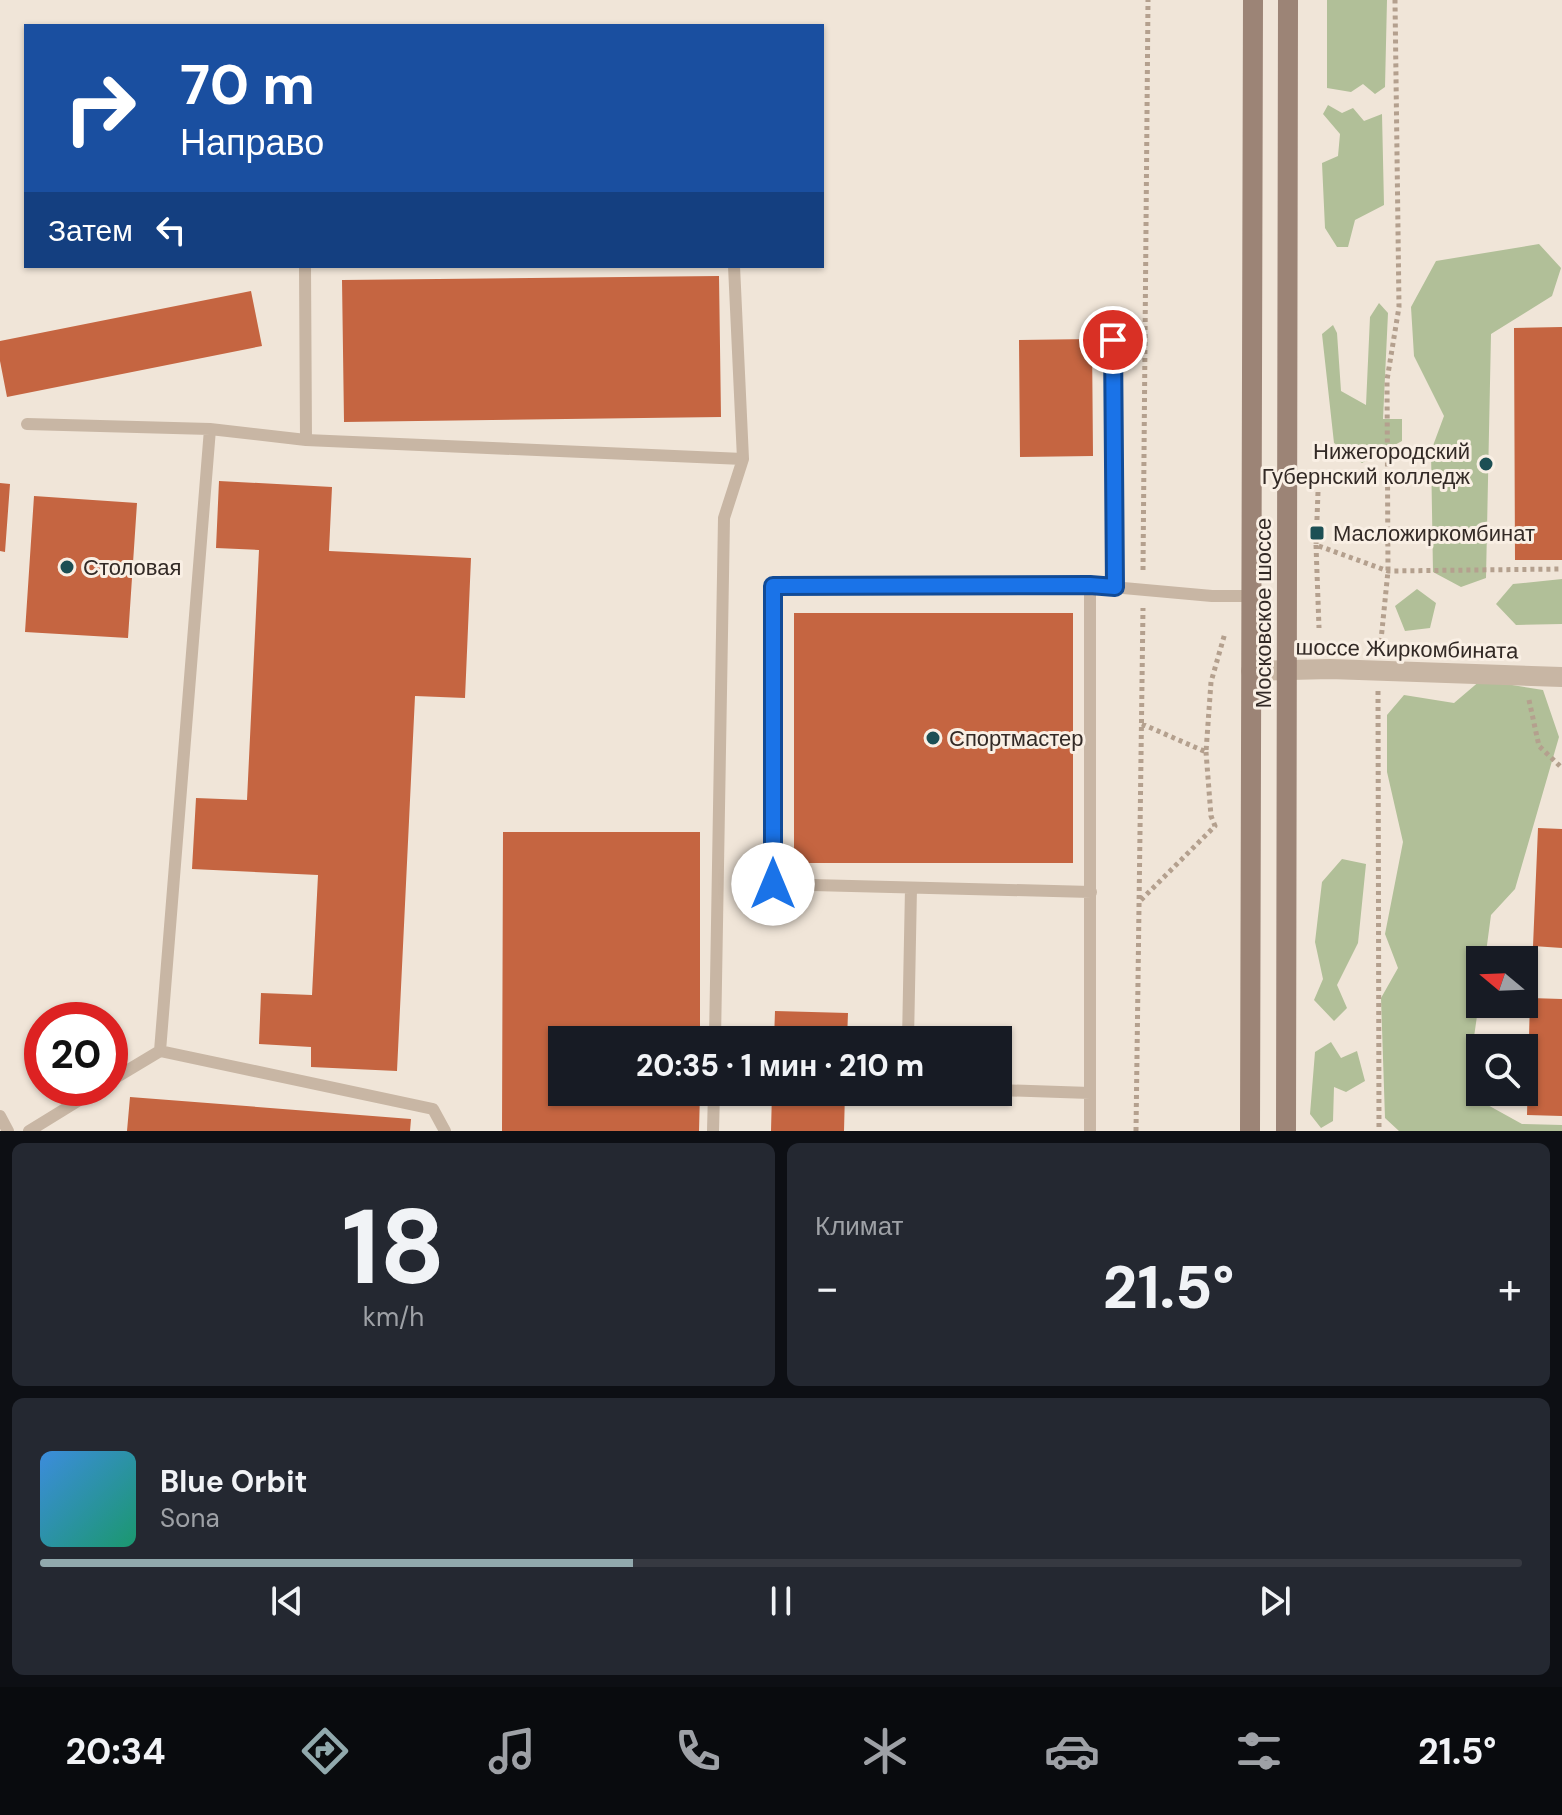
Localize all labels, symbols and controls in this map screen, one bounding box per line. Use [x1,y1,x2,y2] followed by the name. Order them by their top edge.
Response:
[180,48,315,121] text: 70 m
[48,56,152,160] icon: right
[180,119,324,166] text: Направо
[149,208,193,252] icon: left
[48,211,133,250] text: Затем
[1079,306,1147,374] pin
[1091,318,1135,362] icon: arrive
[1262,437,1470,491] place label: Нижегородский Губернский колледж
[1477,455,1495,473] marker: Нижегородский Губернский колледж
[1249,518,1278,708] street label: Московское шоссе
[1333,519,1535,548] place label: Масложиркомбинат
[1308,524,1326,542] marker: Масложиркомбинат
[83,553,181,582] place label: Столовая
[58,558,76,576] marker: Столовая
[1295,633,1519,665] street label: шоссе Жиркомбината
[949,724,1084,753] place label: Спортмастер
[924,729,942,747] marker: Спортмастер
[731,842,815,926] position arrow
[1466,946,1538,1018] north arrow
[1466,946,1538,1106] map controls
[24,1002,128,1106] speed limit sign: 20
[1466,1034,1538,1106] button: search
[636,1046,924,1085] text: 20:35 · 1 мин · 210 m
[342,1180,445,1315] text: 18
[815,1209,904,1243] text: Климат
[1103,1248,1234,1327] text: 21.5°
[815,1259,839,1317] text: −
[1498,1259,1522,1317] text: +
[363,1300,424,1334] text: km/h
[160,1462,307,1501] text: Blue Orbit
[160,1501,220,1535] text: Sona
[265,1579,309,1623] icon: previous
[759,1579,803,1623] icon: pause
[1253,1579,1297,1623] icon: next
[297,1723,353,1779] icon: directions
[484,1723,540,1779] icon: music
[670,1723,726,1779] icon: phone
[857,1723,913,1779] icon: climate
[1044,1723,1100,1779] icon: car
[1231,1723,1287,1779] icon: filters
[65,1728,166,1775] text: 20:34
[1418,1728,1496,1775] text: 21.5°

